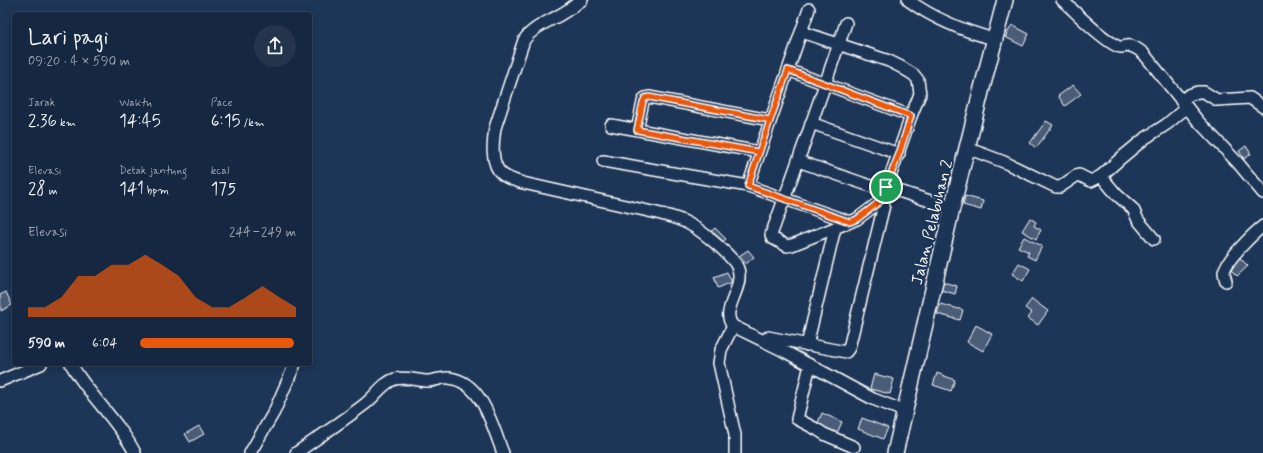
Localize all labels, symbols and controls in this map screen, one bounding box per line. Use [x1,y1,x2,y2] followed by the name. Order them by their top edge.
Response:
[28,24,109,52] text: Lari pagi
[254,25,296,67] button: share
[28,53,130,70] text: 09:20 · 4 × 590 m
[28,96,55,110] text: Jarak
[119,96,152,110] text: Waktu
[211,96,233,110] text: Pace
[28,110,57,132] text: 2.36
[119,110,161,132] text: 14:45
[211,110,241,132] text: 6:15
[57,116,76,130] text: km
[241,116,264,130] text: /km
[907,158,958,287] street label: Jalan Pelabuhan 2
[28,164,61,178] text: Elevasi
[119,164,187,178] text: Detak jantung
[211,164,229,178] text: kcal
[869,170,903,204] pin
[875,176,897,198] icon: arrive
[28,178,46,200] text: 28
[119,178,144,200] text: 141
[211,178,236,200] text: 175
[46,184,57,198] text: m
[144,184,169,198] text: bpm
[28,224,67,241] text: Elevasi
[229,224,296,241] text: 244–249 m
[28,335,65,352] text: 590 m
[92,335,117,352] text: 6:04

